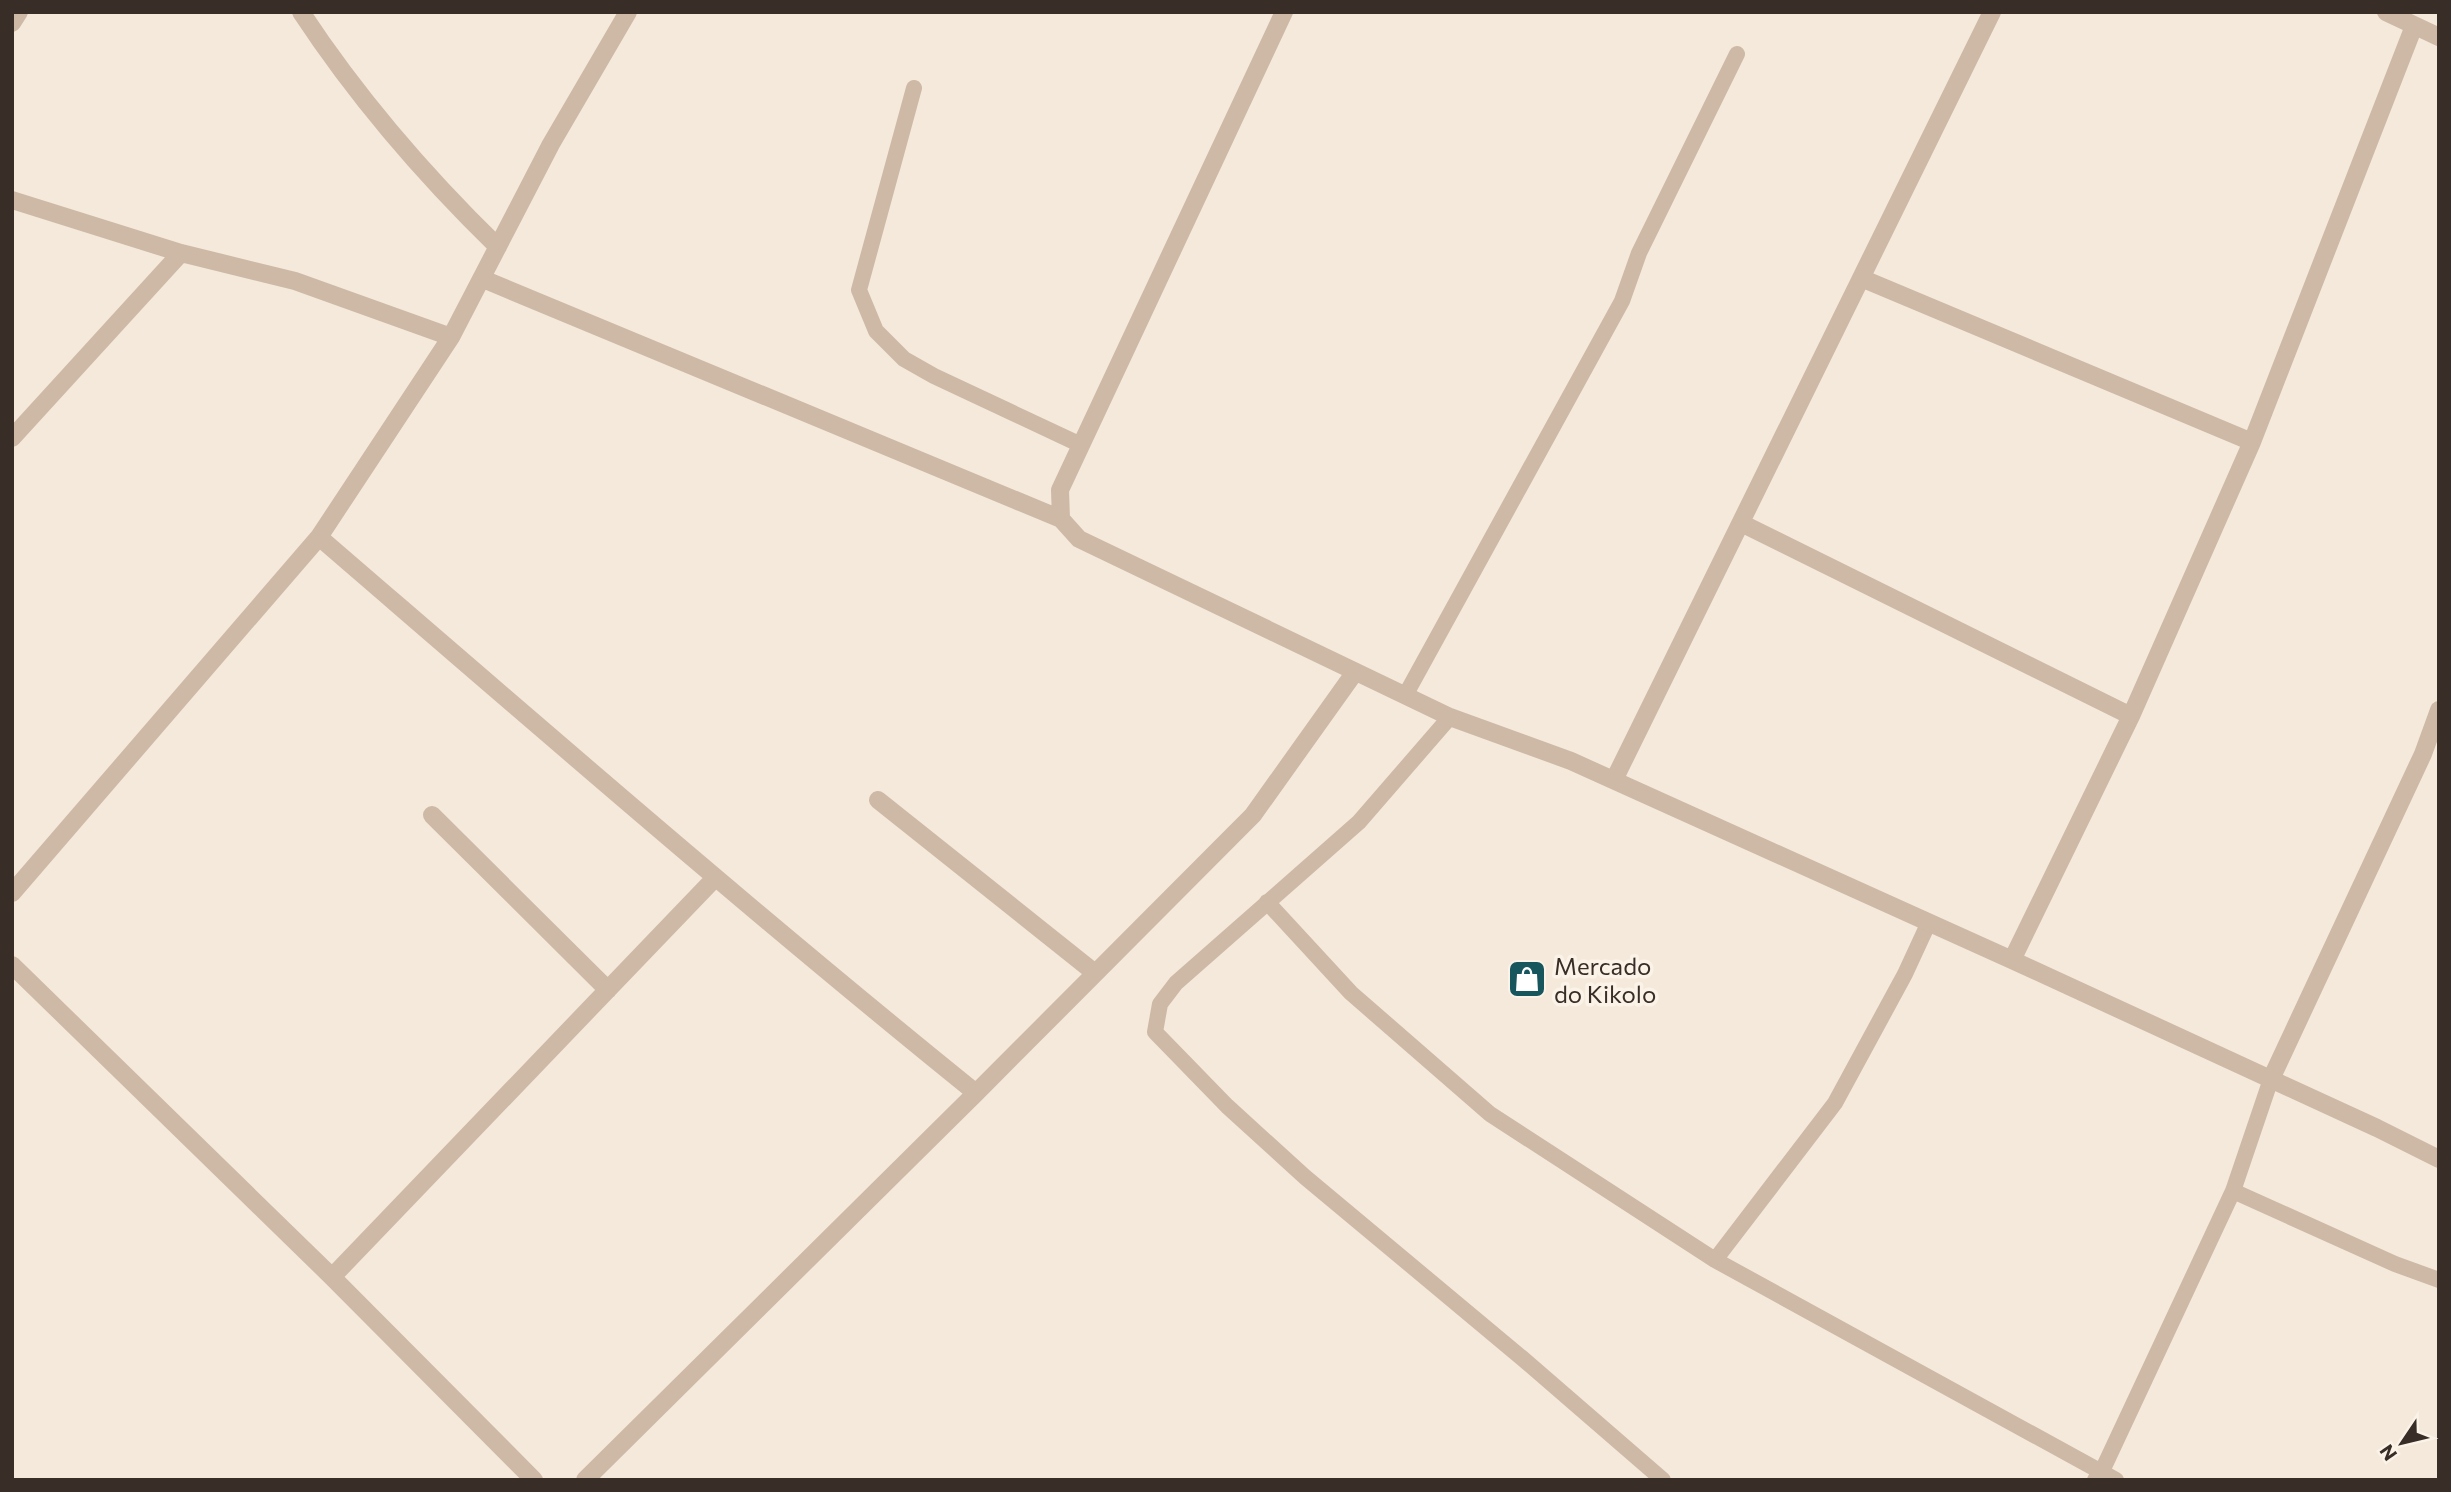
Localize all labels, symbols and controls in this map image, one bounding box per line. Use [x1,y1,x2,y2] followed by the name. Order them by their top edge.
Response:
[1554,951,1656,1008] place label: Mercado do Kikolo
[1506,958,1548,1000] shop icon: Mercado do Kikolo
[2367,1408,2437,1478] north arrow
[2374,1441,2401,1465] text: N

